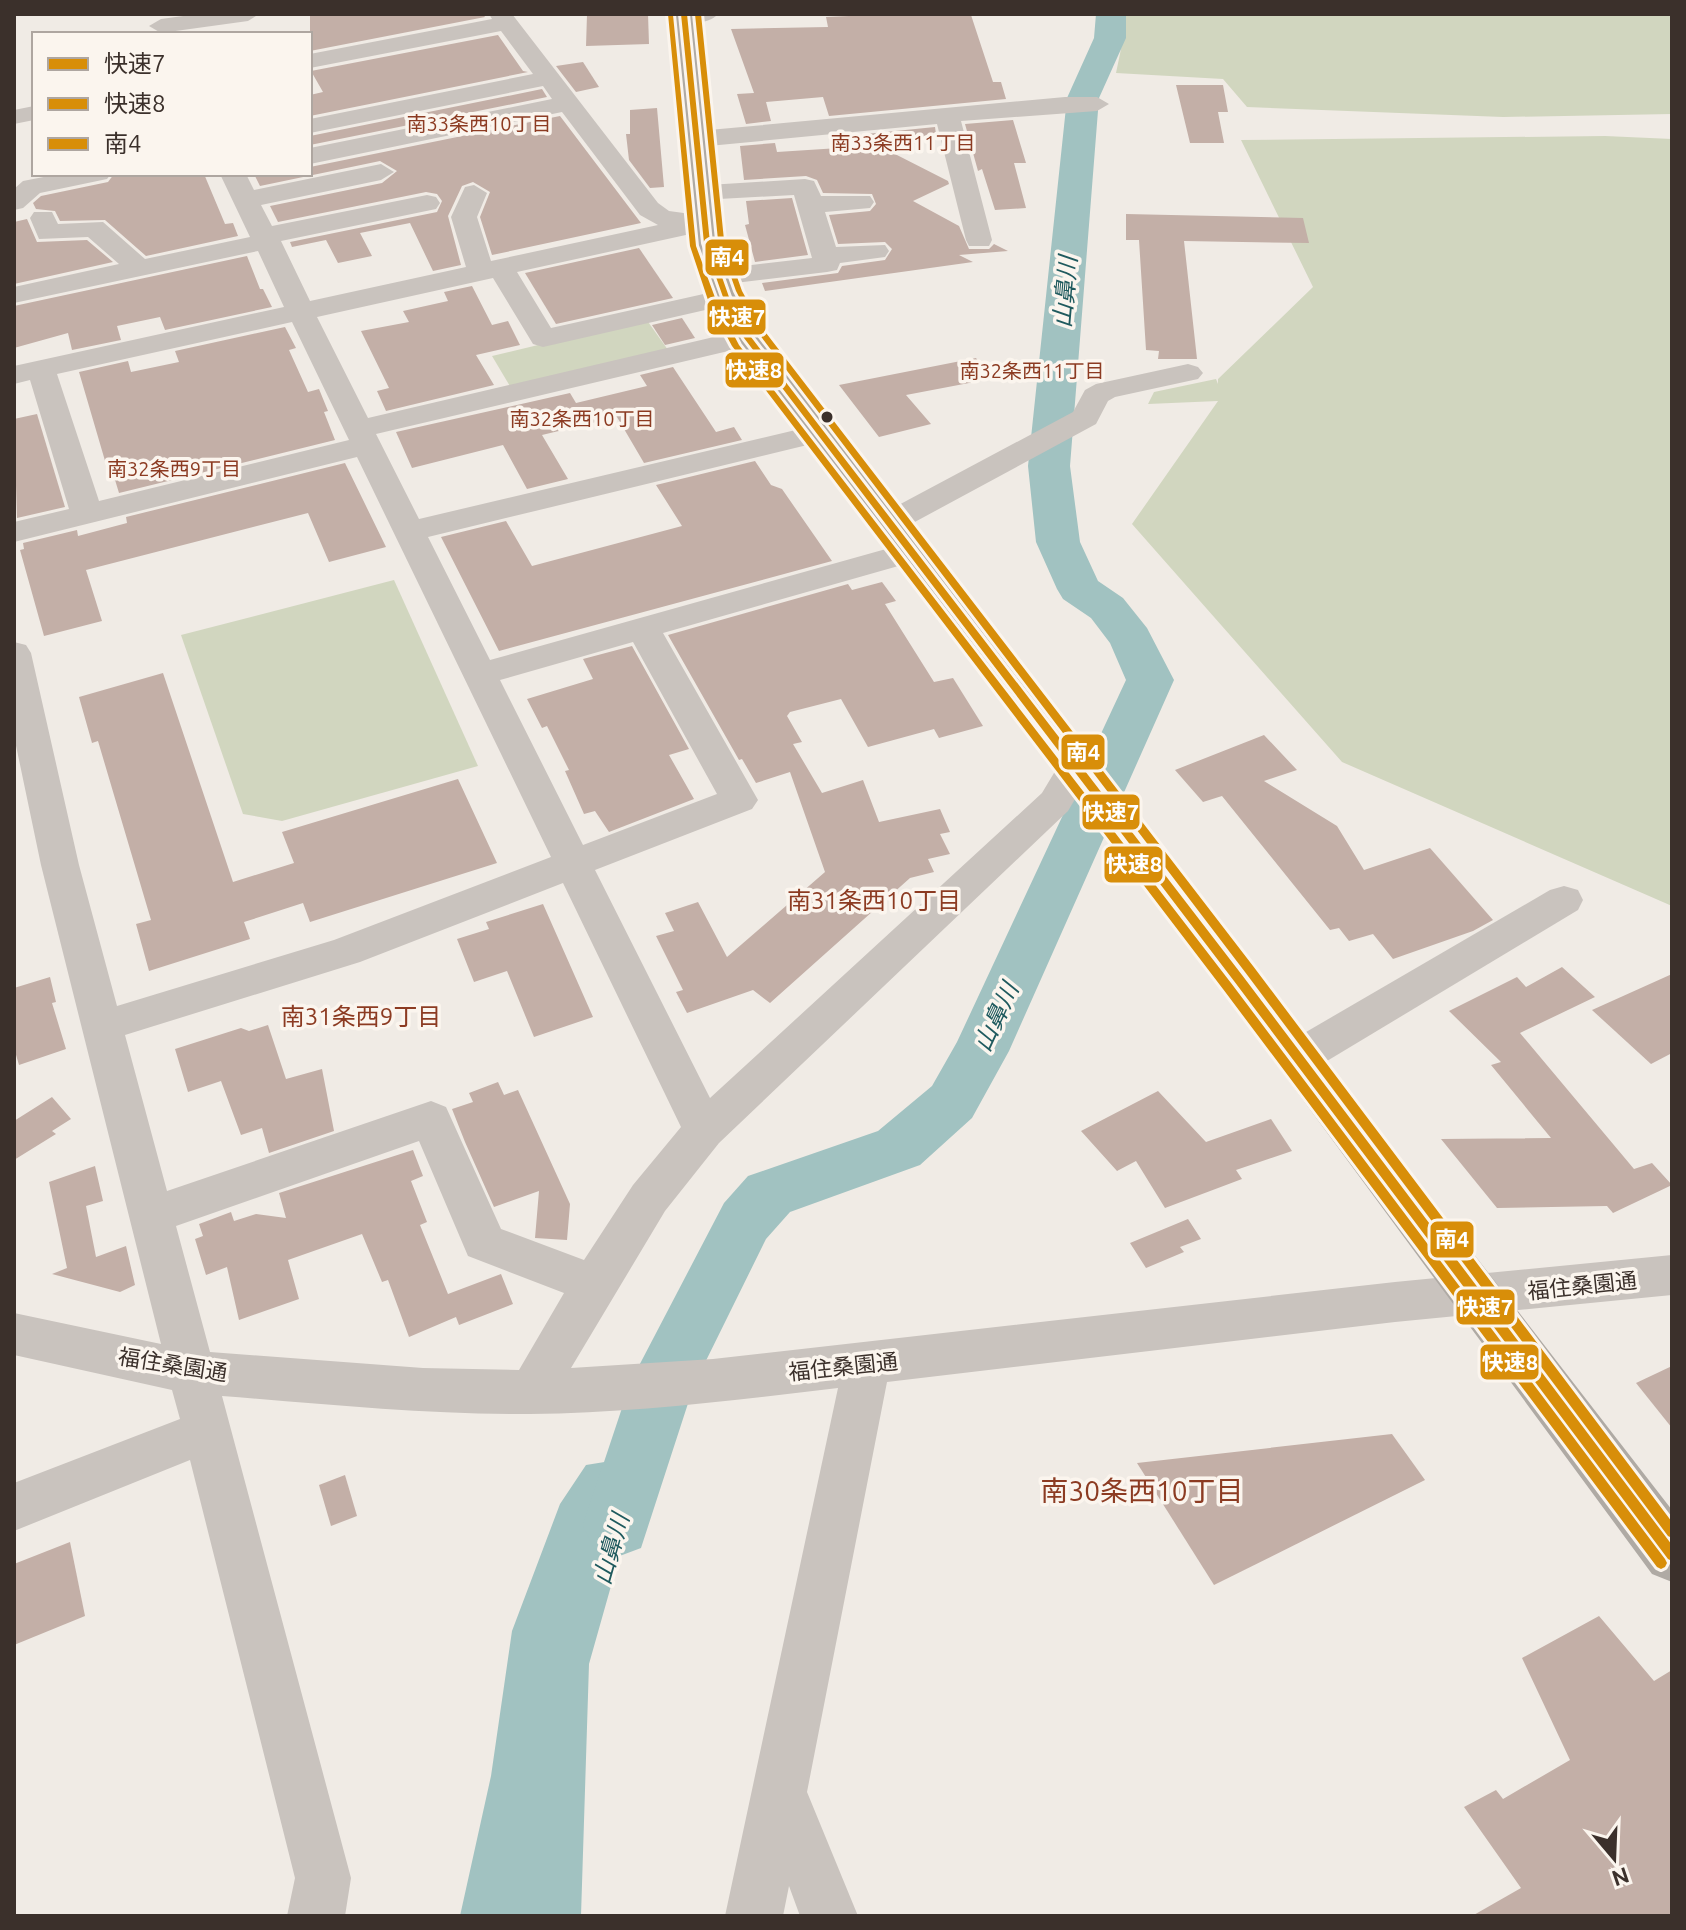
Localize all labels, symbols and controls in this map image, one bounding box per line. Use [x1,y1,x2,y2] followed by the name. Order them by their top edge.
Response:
[32,32,312,176] legend
[104,50,166,77] text: 快速7
[104,90,166,117] text: 快速8
[406,112,552,135] district label: 南33条西10丁目
[104,130,142,157] text: 南4
[830,131,976,154] district label: 南33条西11丁目
[704,238,750,277] line badge: 南4
[710,244,744,269] text: 南4
[1048,252,1082,329] water label: 山鼻川
[706,298,767,336] line badge: 快速7
[709,304,765,329] text: 快速7
[724,351,785,389] line badge: 快速8
[726,357,782,382] text: 快速8
[959,359,1105,382] district label: 南32条西11丁目
[509,407,655,430] district label: 南32条西10丁目
[819,409,835,425] unlabelled marker
[107,457,241,480] district label: 南32条西9丁目
[1060,733,1106,771] line badge: 南4
[1066,739,1100,764] text: 南4
[1081,793,1141,831] line badge: 快速7
[1083,799,1139,824] text: 快速7
[1103,845,1164,884] line badge: 快速8
[1106,851,1162,876] text: 快速8
[787,887,961,914] district label: 南31条西10丁目
[969,976,1025,1055] water label: 山鼻川
[281,1003,441,1030] district label: 南31条西9丁目
[1429,1220,1475,1259] line badge: 南4
[1435,1226,1469,1251] text: 南4
[1526,1267,1638,1303] street label: 福住桑園通
[1455,1288,1516,1326] line badge: 快速7
[1457,1294,1513,1319] text: 快速7
[117,1343,229,1385] street label: 福住桑園通
[1479,1343,1540,1381] line badge: 快速8
[787,1348,899,1384] street label: 福住桑園通
[1482,1349,1538,1374] text: 快速8
[1040,1475,1244,1506] district label: 南30条西10丁目
[588,1508,635,1587] water label: 山鼻川
[1574,1818,1654,1898] north arrow
[1609,1863,1633,1892] text: N

